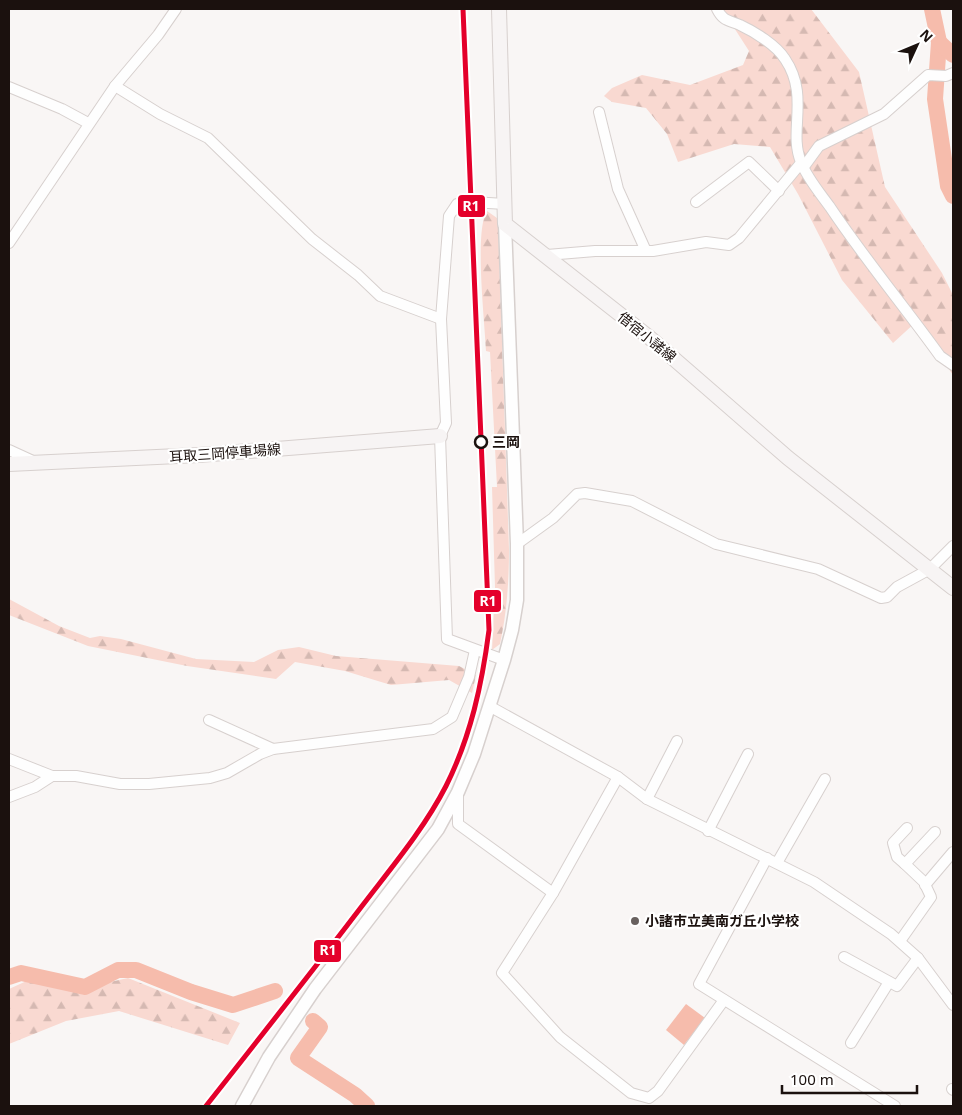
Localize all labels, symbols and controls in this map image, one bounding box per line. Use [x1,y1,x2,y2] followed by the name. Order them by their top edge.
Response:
[892,20,942,70] north arrow
[916,25,938,46] text: N
[457,194,486,218] line badge: R1
[462,196,480,215] text: R1
[614,307,680,366] street label: 借宿小諸線
[492,432,520,451] place label: 三岡
[474,435,488,449] marker: 三岡
[168,439,281,466] street label: 耳取三岡停車場線
[473,589,502,613] line badge: R1
[479,591,497,610] text: R1
[645,911,799,930] place label: 小諸市立美南ガ丘小学校
[629,915,641,927] marker: 小諸市立美南ガ丘小学校
[313,939,342,963] line badge: R1
[319,940,337,959] text: R1
[782,1062,917,1094] scale bar
[790,1069,834,1089] text: 100 m

